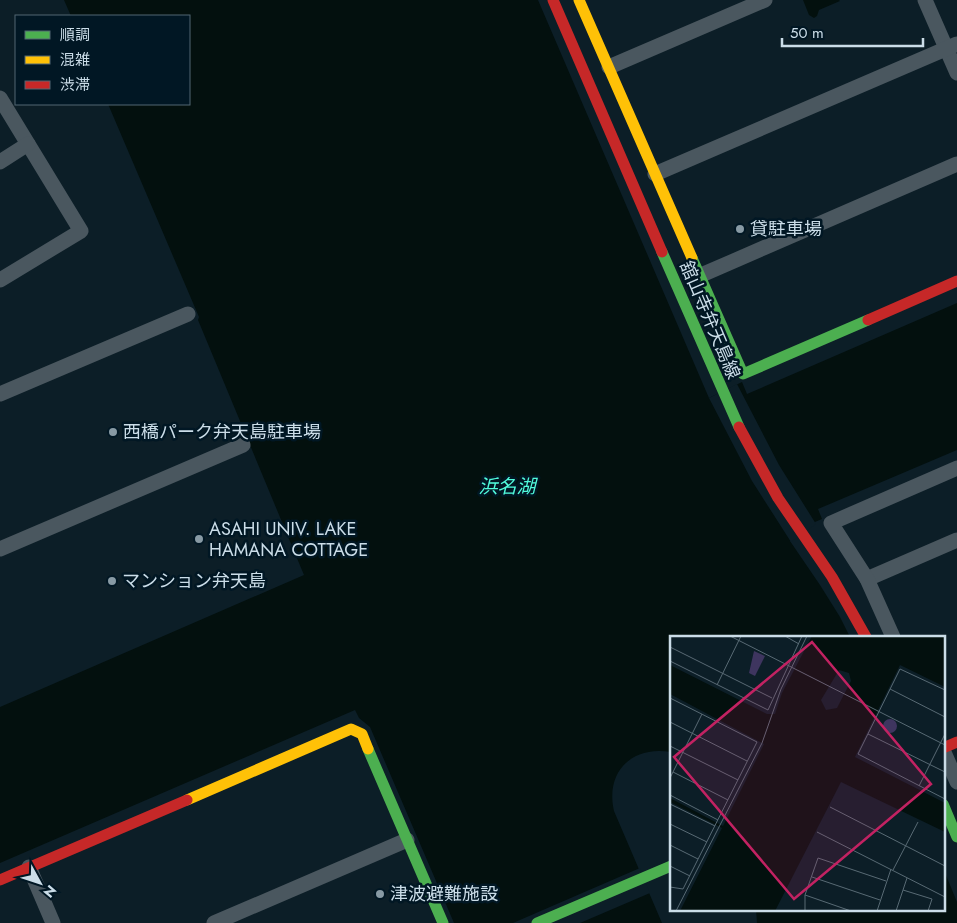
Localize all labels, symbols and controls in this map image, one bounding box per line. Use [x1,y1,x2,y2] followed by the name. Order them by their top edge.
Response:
[15,15,190,105] legend
[782,15,923,47] scale bar
[790,22,824,44] text: 50 m
[60,24,90,46] text: 順調
[60,49,90,71] text: 混雑
[60,74,90,96] text: 渋滞
[750,216,822,242] place label: 貸駐車場
[734,223,746,235] marker: 貸駐車場
[673,257,747,383] street label: 舘山寺弁天島線
[123,419,321,445] place label: 西橋パーク弁天島駐車場
[107,426,119,438] marker: 西橋パーク弁天島駐車場
[478,473,538,500] water label: 浜名湖
[209,516,368,563] place label: ASAHI UNIV. LAKE HAMANA COTTAGE
[193,533,205,545] marker: ASAHI UNIV. LAKE HAMANA COTTAGE
[122,568,266,594] place label: マンション弁天島
[106,575,118,587] marker: マンション弁天島
[670,636,944,910] inset map
[15,858,65,908] north arrow
[39,881,61,902] text: N
[390,881,498,907] place label: 津波避難施設
[374,888,386,900] marker: 津波避難施設

